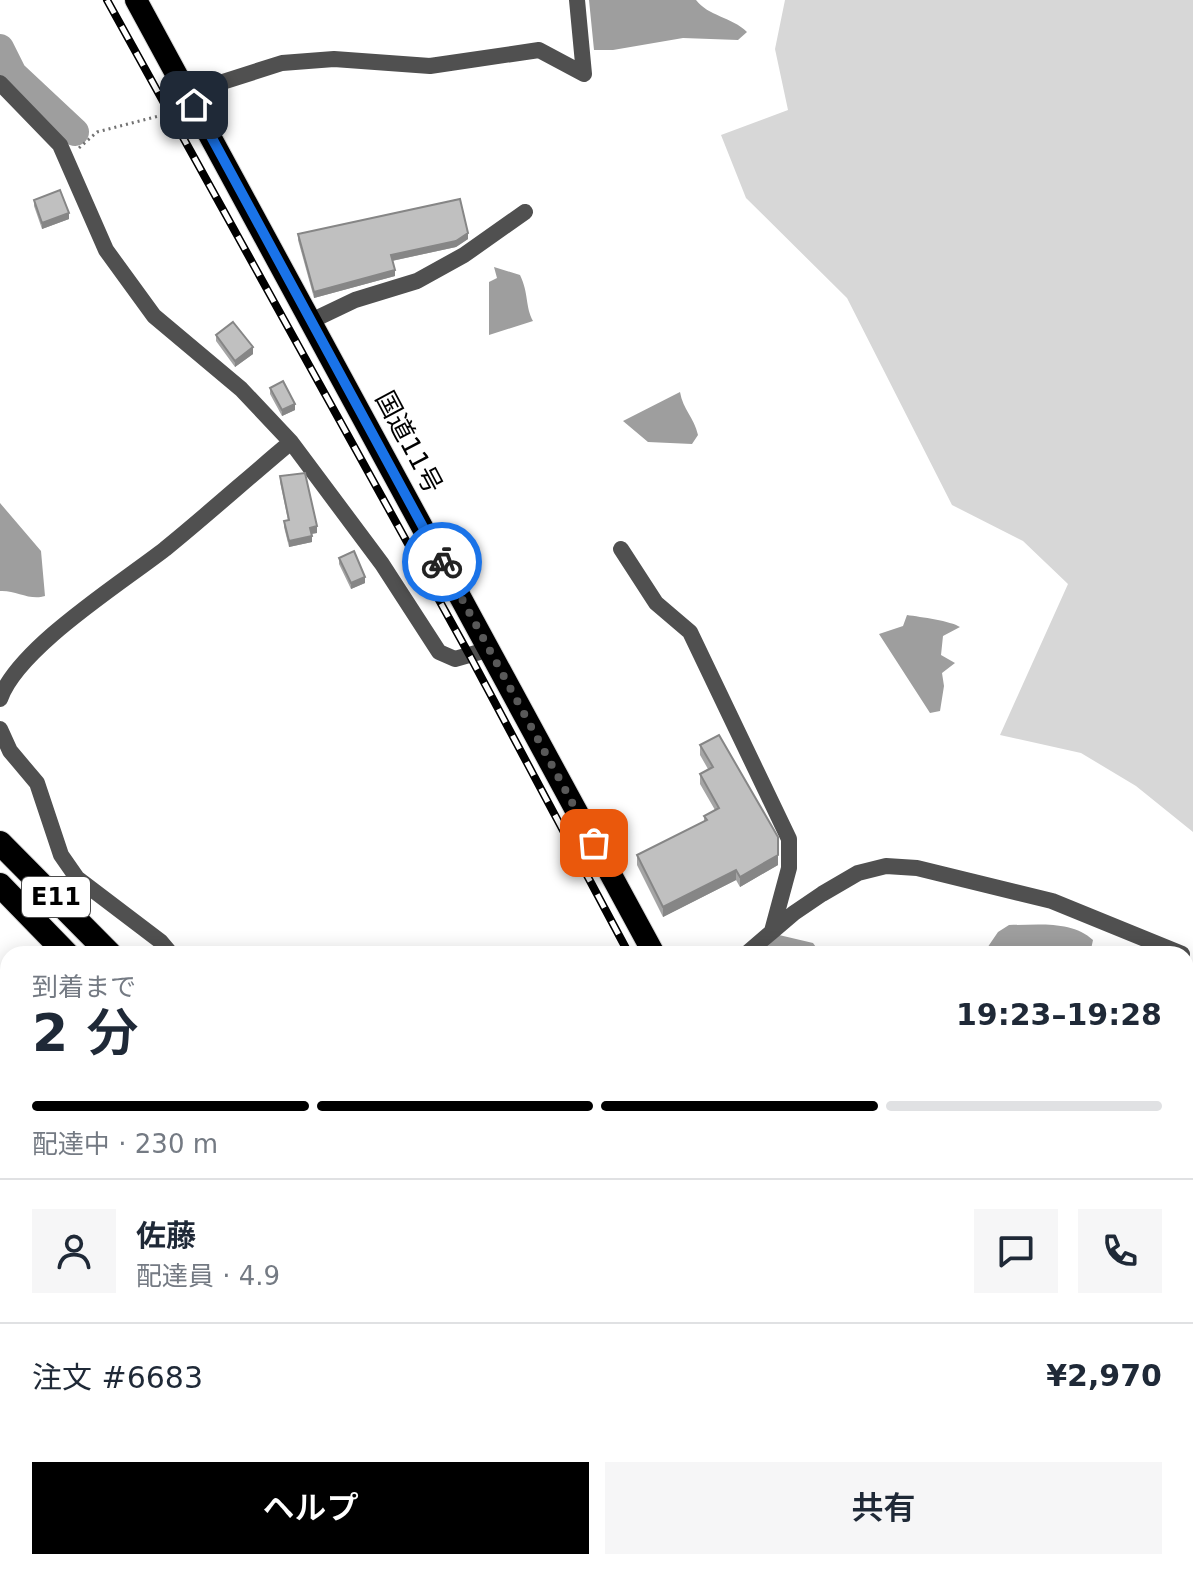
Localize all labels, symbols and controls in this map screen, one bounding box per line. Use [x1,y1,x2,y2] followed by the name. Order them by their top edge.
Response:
[160,71,228,139] pin
[172,83,216,127] icon: home
[370,386,448,498] street label: 国道11号
[402,522,482,602] courier
[420,540,464,584] icon: bike
[560,809,628,877] pin
[572,821,616,865] icon: bag
[22,877,90,917] road number: E11
[32,972,136,1002] text: 到着まで
[956,997,1162,1032] text: 19:23–19:28
[32,1003,138,1063] text: 2 分
[32,1129,218,1159] text: 配達中 · 230 m
[32,1209,116,1293] button: person
[974,1209,1058,1293] button: chat
[1078,1209,1162,1293] button: phone
[136,1218,196,1253] text: 佐藤
[136,1261,280,1291] text: 配達員 · 4.9
[1046,1358,1162,1393] text: ¥2,970
[32,1360,203,1395] text: 注文 #6683
[32,1462,589,1554] button: ヘルプ
[605,1462,1162,1554] button: 共有

